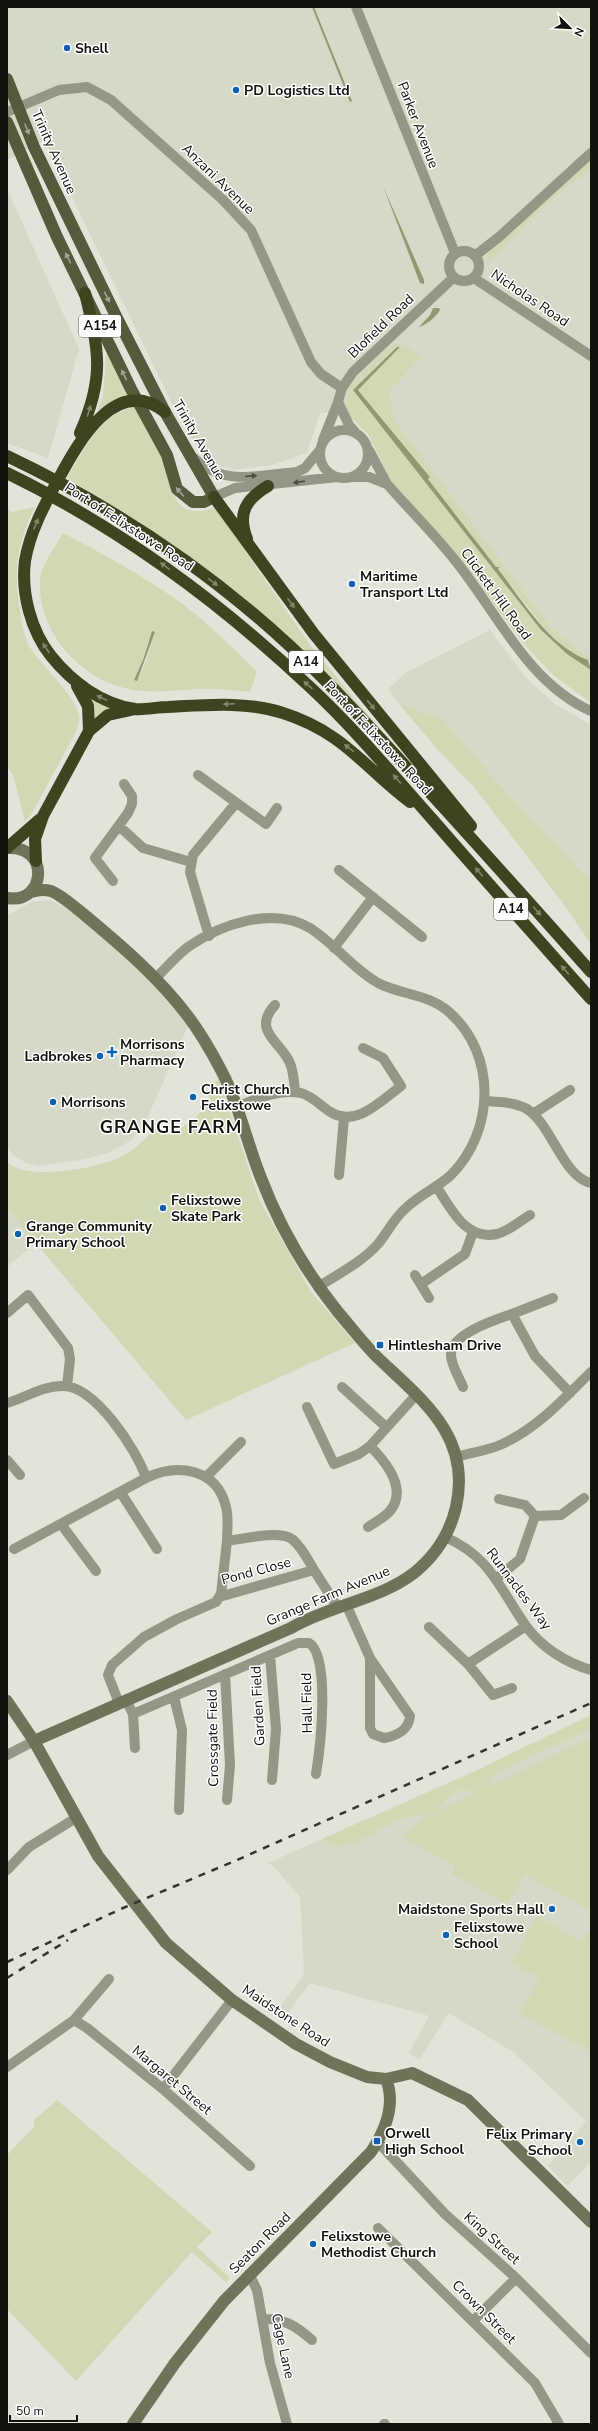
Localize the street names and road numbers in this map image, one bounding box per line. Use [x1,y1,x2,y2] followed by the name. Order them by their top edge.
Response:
[393,79,443,171] street label: Parker Avenue
[27,107,81,197] street label: Trinity Avenue
[177,139,259,219] street label: Anzani Avenue
[487,265,573,331] street label: Nicholas Road
[344,290,418,362] street label: Blofield Road
[79,315,121,337] road number: A154
[168,396,230,484] street label: Trinity Avenue
[61,478,197,576] street label: Port of Felixstowe Road
[456,544,536,644] street label: Clickett Hill Road
[289,651,323,673] road number: A14
[320,677,436,799] street label: Port of Felixstowe Road
[494,898,528,920] road number: A14
[482,1544,557,1635] street label: Runnacles Way
[219,1553,293,1589] street label: Pond Close
[263,1561,393,1631] street label: Grange Farm Avenue
[246,1665,270,1747] street label: Garden Field
[297,1673,317,1733] street label: Hall Field
[203,1689,223,1787] street label: Crossgate Field
[238,1980,334,2052] street label: Maidstone Road
[128,2041,216,2119] street label: Margaret Street
[225,2208,295,2278] street label: Seaton Road
[460,2208,524,2269] street label: King Street
[448,2276,520,2348] street label: Crown Street
[267,2312,299,2380] street label: Cage Lane

